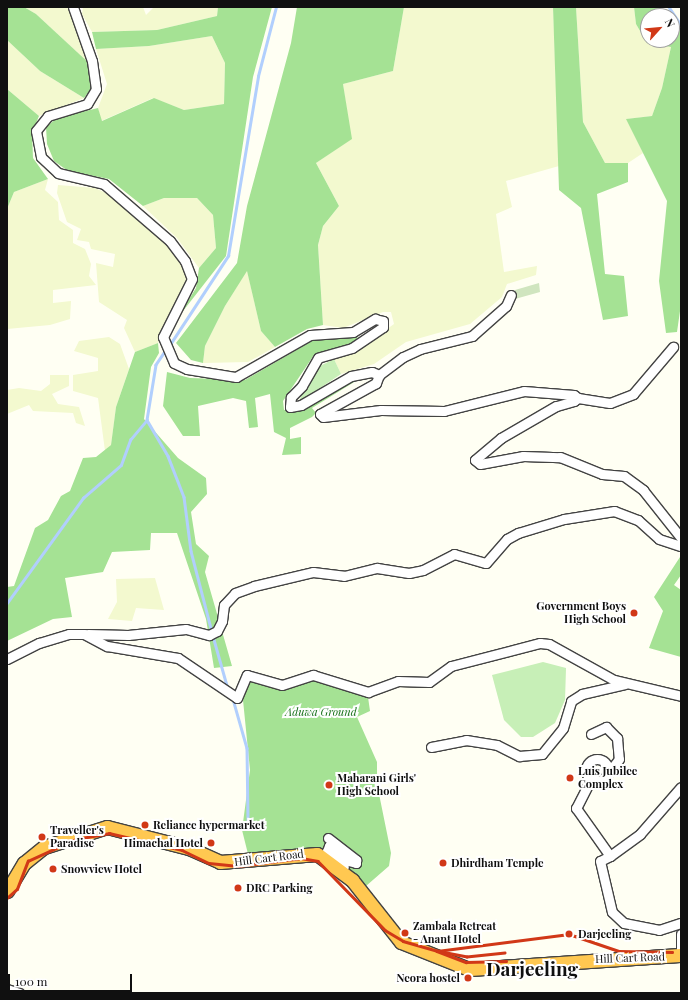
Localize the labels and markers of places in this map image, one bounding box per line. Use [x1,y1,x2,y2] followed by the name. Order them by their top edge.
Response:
[536,600,626,626] place label: Government Boys High School
[629,608,639,618] marker: Government Boys High School
[578,765,637,791] place label: Luis Jubilee Complex
[337,772,416,798] place label: Maharani Girls' High School
[565,773,575,783] marker: Luis Jubilee Complex
[324,780,334,790] marker: Maharani Girls' High School
[153,818,265,832] place label: Reliance hypermarket
[140,820,150,830] marker: Reliance hypermarket
[50,824,104,850] place label: Traveller's Paradise
[37,832,47,842] marker: Traveller's Paradise
[124,836,203,850] place label: Himachal Hotel
[206,838,216,848] marker: Himachal Hotel
[451,856,544,870] place label: Dhirdham Temple
[438,858,448,868] marker: Dhirdham Temple
[61,862,142,876] place label: Snowview Hotel
[48,864,58,874] marker: Snowview Hotel
[246,881,312,895] place label: DRC Parking
[233,883,243,893] marker: DRC Parking
[413,920,496,946] place label: Zambala Retreat - Anant Hotel
[578,927,631,941] place label: Darjeeling
[400,928,410,938] marker: Zambala Retreat - Anant Hotel
[563,928,575,940] marker: Darjeeling
[396,971,460,985] place label: Neora hostel
[463,973,473,983] marker: Neora hostel

